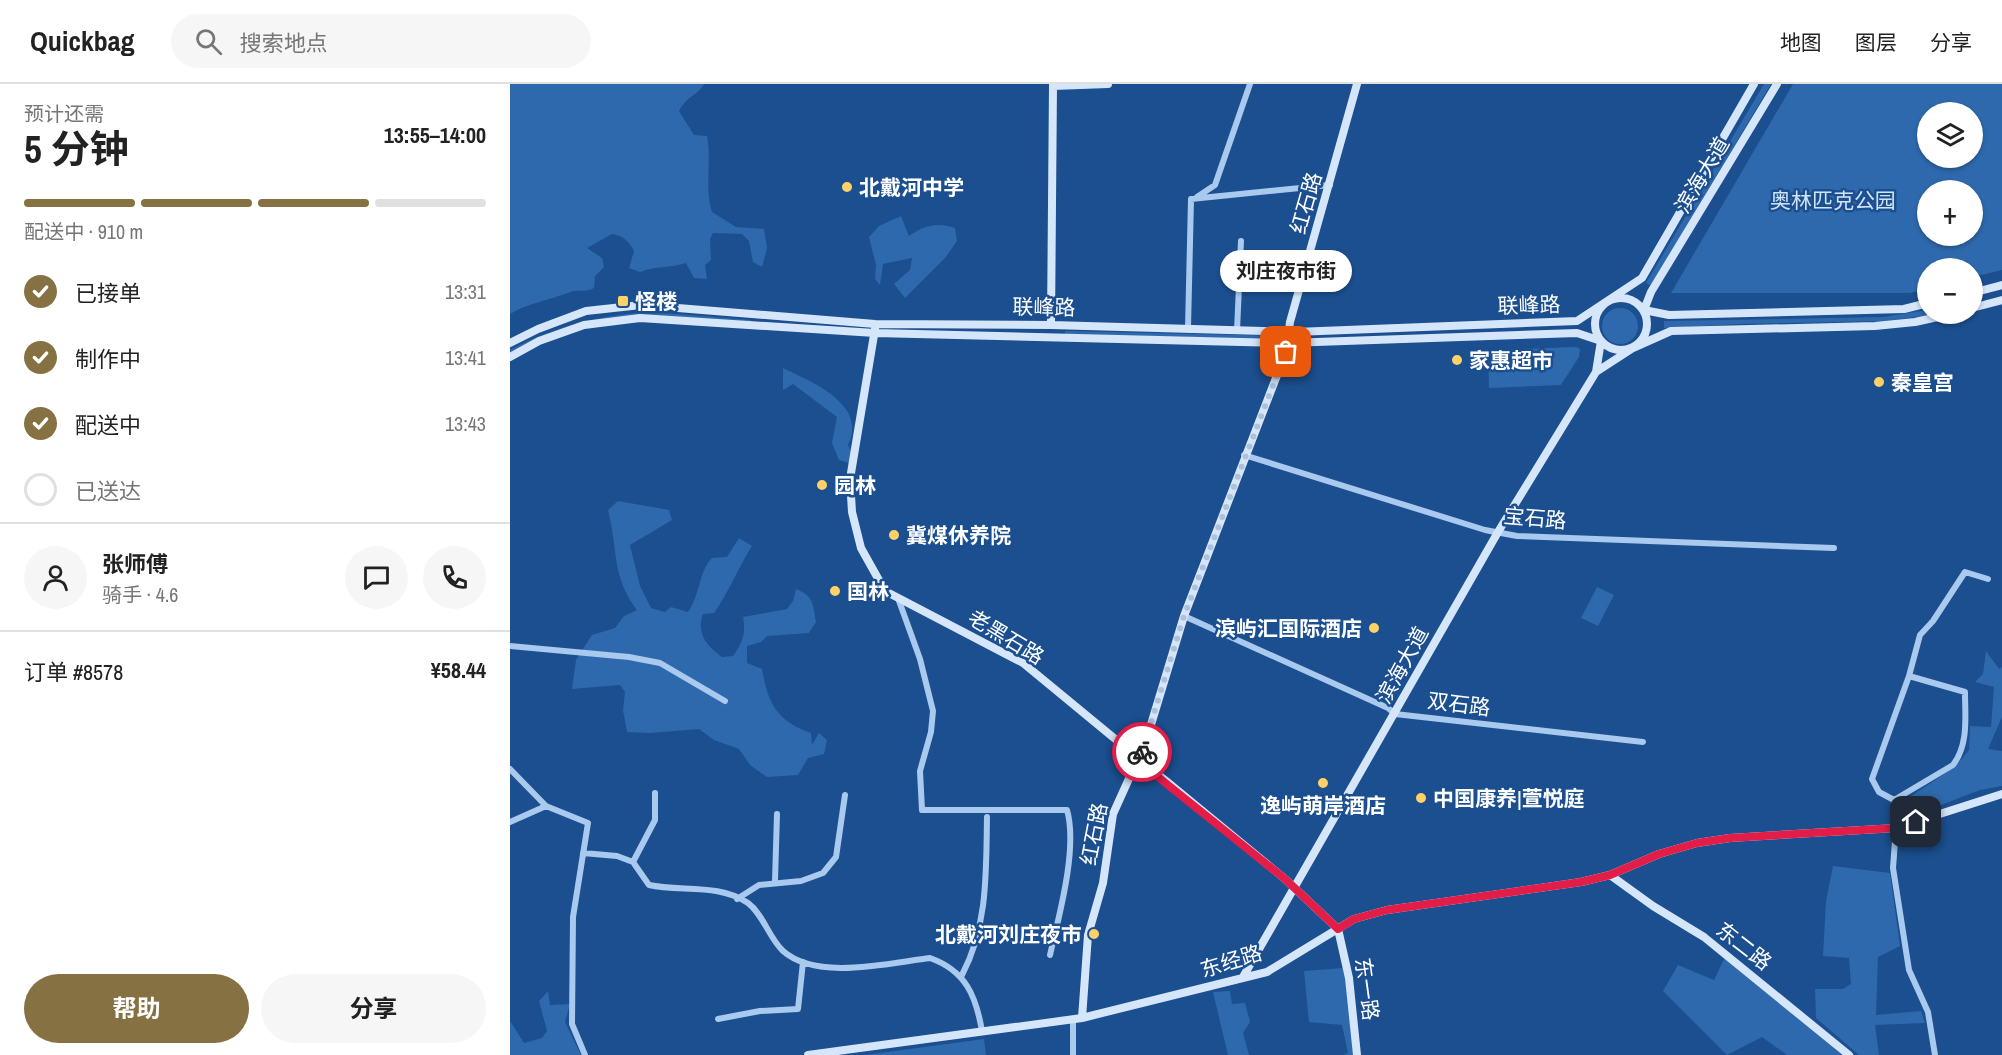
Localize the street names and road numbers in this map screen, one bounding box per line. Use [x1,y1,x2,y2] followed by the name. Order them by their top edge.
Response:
[1668,132,1736,218] street label: 滨海大道
[1283,169,1329,237] street label: 红石路
[1497,289,1561,321] street label: 联峰路
[1012,292,1076,322] street label: 联峰路
[1502,501,1568,535] street label: 宝石路
[963,603,1049,671] street label: 老黑石路
[1369,621,1435,709] street label: 滨海大道
[1426,686,1492,722] street label: 双石路
[1074,800,1114,868] street label: 红石路
[1710,915,1778,977] street label: 东二路
[1197,938,1265,984] street label: 东经路
[1348,956,1386,1022] street label: 东一路

